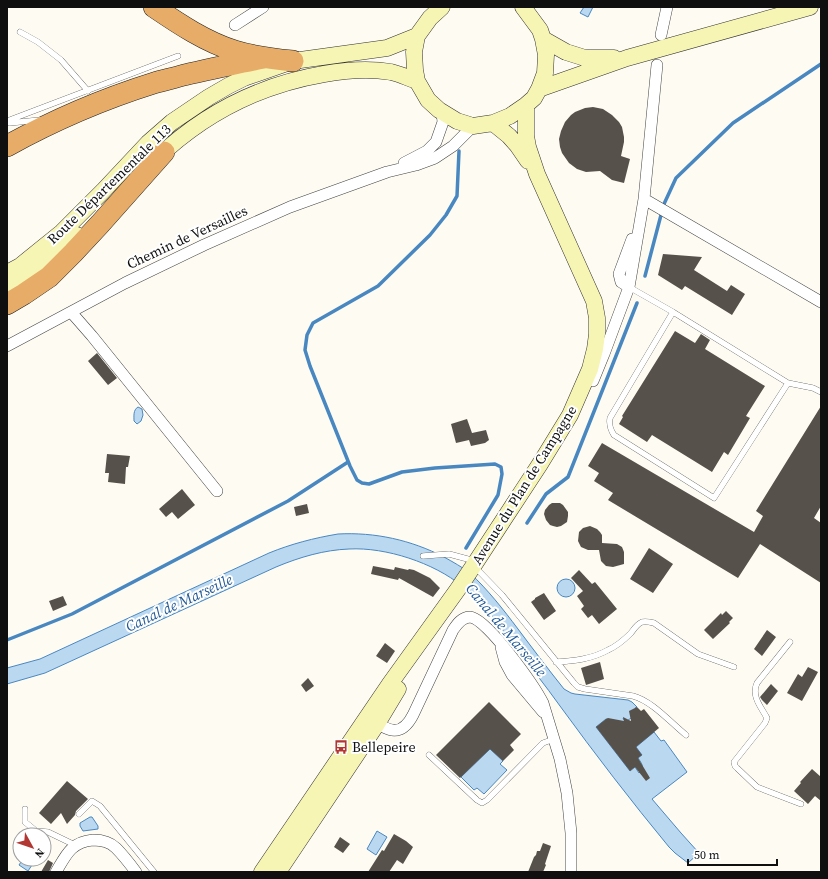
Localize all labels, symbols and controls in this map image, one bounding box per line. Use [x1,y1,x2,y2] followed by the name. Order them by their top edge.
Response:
[43,119,175,249] street label: Route Départementale 113
[123,200,251,274] street label: Chemin de Versailles
[467,402,581,568] street label: Avenue du Plan de Campagne
[122,569,236,637] water label: Canal de Marseille
[461,579,552,681] water label: Canal de Marseille
[352,737,416,757] place label: Bellepeire
[333,739,349,755] bus stop icon: Bellepeire
[12,827,52,867] north arrow
[688,841,777,867] scale bar
[31,845,48,861] text: N
[694,847,720,863] text: 50 m

